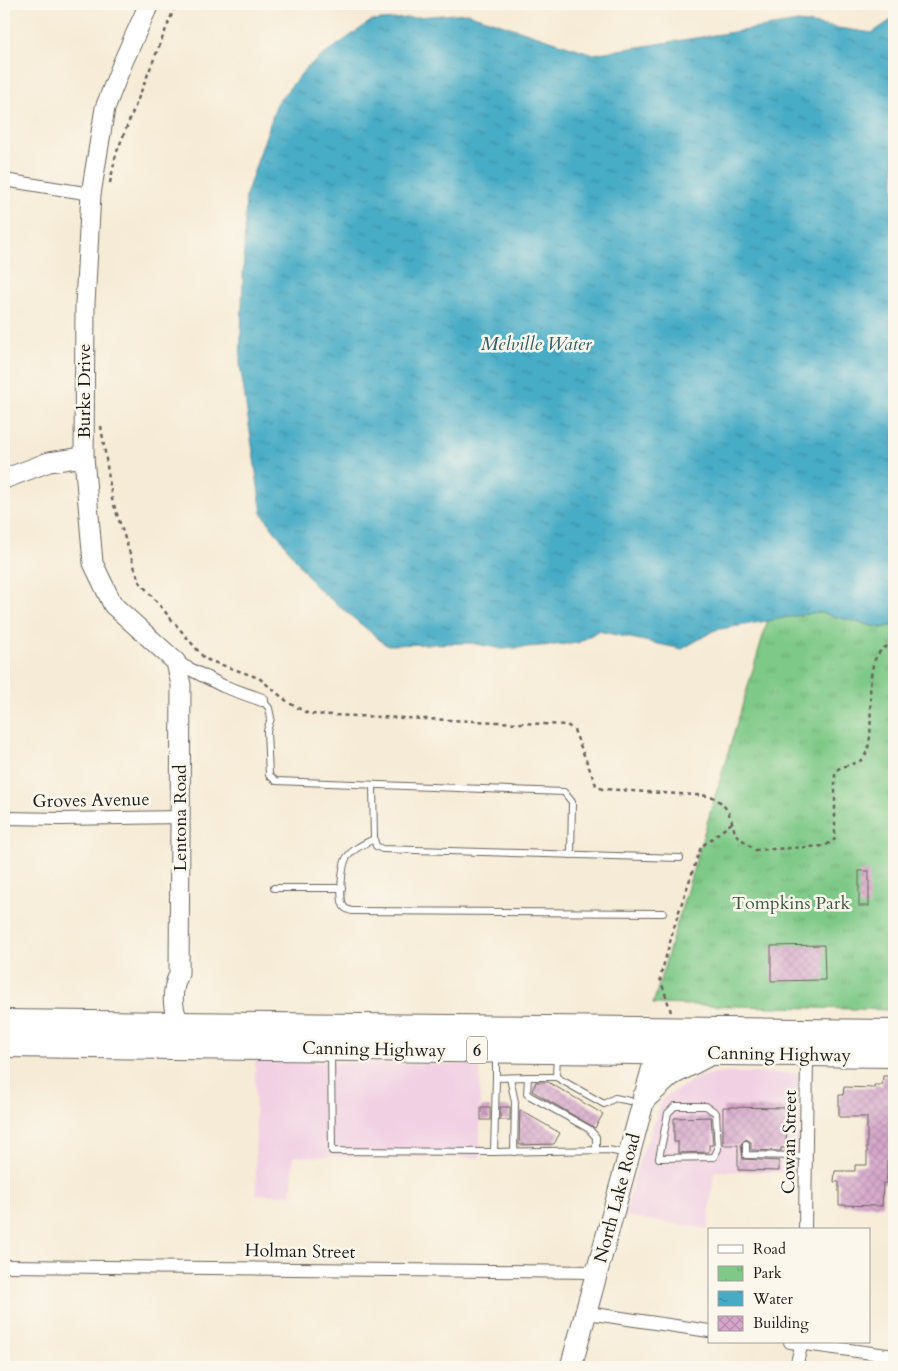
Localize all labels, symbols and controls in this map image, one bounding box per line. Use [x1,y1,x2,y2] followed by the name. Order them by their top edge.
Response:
[481,331,592,357] water label: Melville Water
[72,344,97,438] street label: Burke Drive
[168,764,193,872] street label: Lentona Road
[32,787,150,814] street label: Groves Avenue
[732,891,850,916] park label: Tompkins Park
[302,1036,447,1063] street label: Canning Highway
[467,1036,487,1064] road number: 6
[707,1041,852,1068] street label: Canning Highway
[776,1089,803,1194] street label: Cowan Street
[588,1130,647,1266] street label: North Lake Road
[708,1228,870,1344] legend
[244,1238,356,1265] street label: Holman Street
[753,1239,786,1259] text: Road
[753,1263,782,1283] text: Park
[752,1289,794,1309] text: Water
[753,1313,809,1333] text: Building

